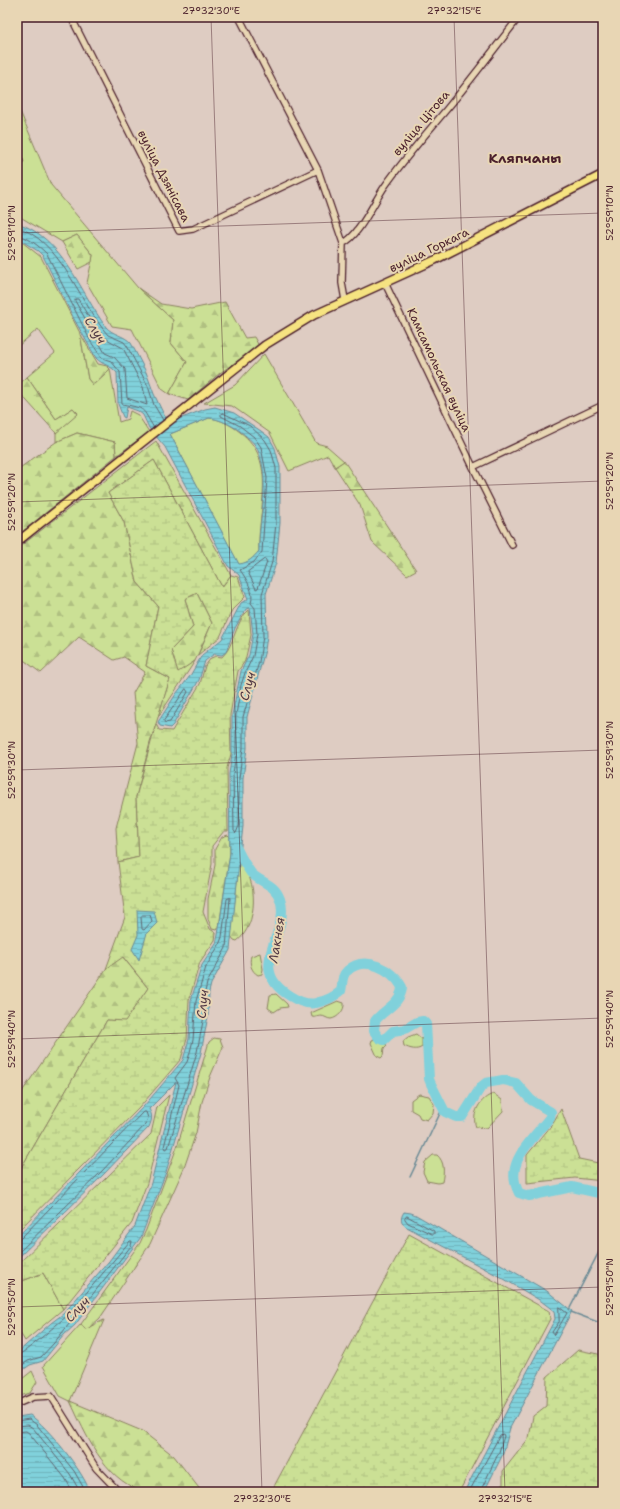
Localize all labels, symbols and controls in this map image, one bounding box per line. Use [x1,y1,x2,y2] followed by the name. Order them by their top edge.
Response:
[182,4,240,17] text: 27°32'30"E
[427,4,481,17] text: 27°32'15"E
[389,87,453,159] street label: вуліца Цітова
[134,127,194,225] street label: вуліца Дзянісава
[489,149,561,167] district label: Кляпчаны
[603,185,616,241] text: 52°59'10"N
[5,205,18,261] text: 52°59'10"N
[387,224,472,276] street label: вуліца Горкага
[403,305,475,435] street label: Камсамольская вуліца
[81,313,111,347] water label: Случ
[603,452,616,510] text: 52°59'20"N
[5,473,18,531] text: 52°59'20"N
[235,670,259,702] water label: Случ
[603,721,616,779] text: 52°59'30"N
[5,741,18,799] text: 52°59'30"N
[264,916,288,965] water label: Лакнея
[193,989,212,1019] water label: Случ
[603,990,616,1048] text: 52°59'40"N
[5,1010,18,1068] text: 52°59'40"N
[603,1258,616,1316] text: 52°59'50"N
[5,1278,18,1336] text: 52°59'50"N
[61,1293,94,1326] water label: Случ
[233,1492,291,1505] text: 27°32'30"E
[478,1492,532,1505] text: 27°32'15"E

